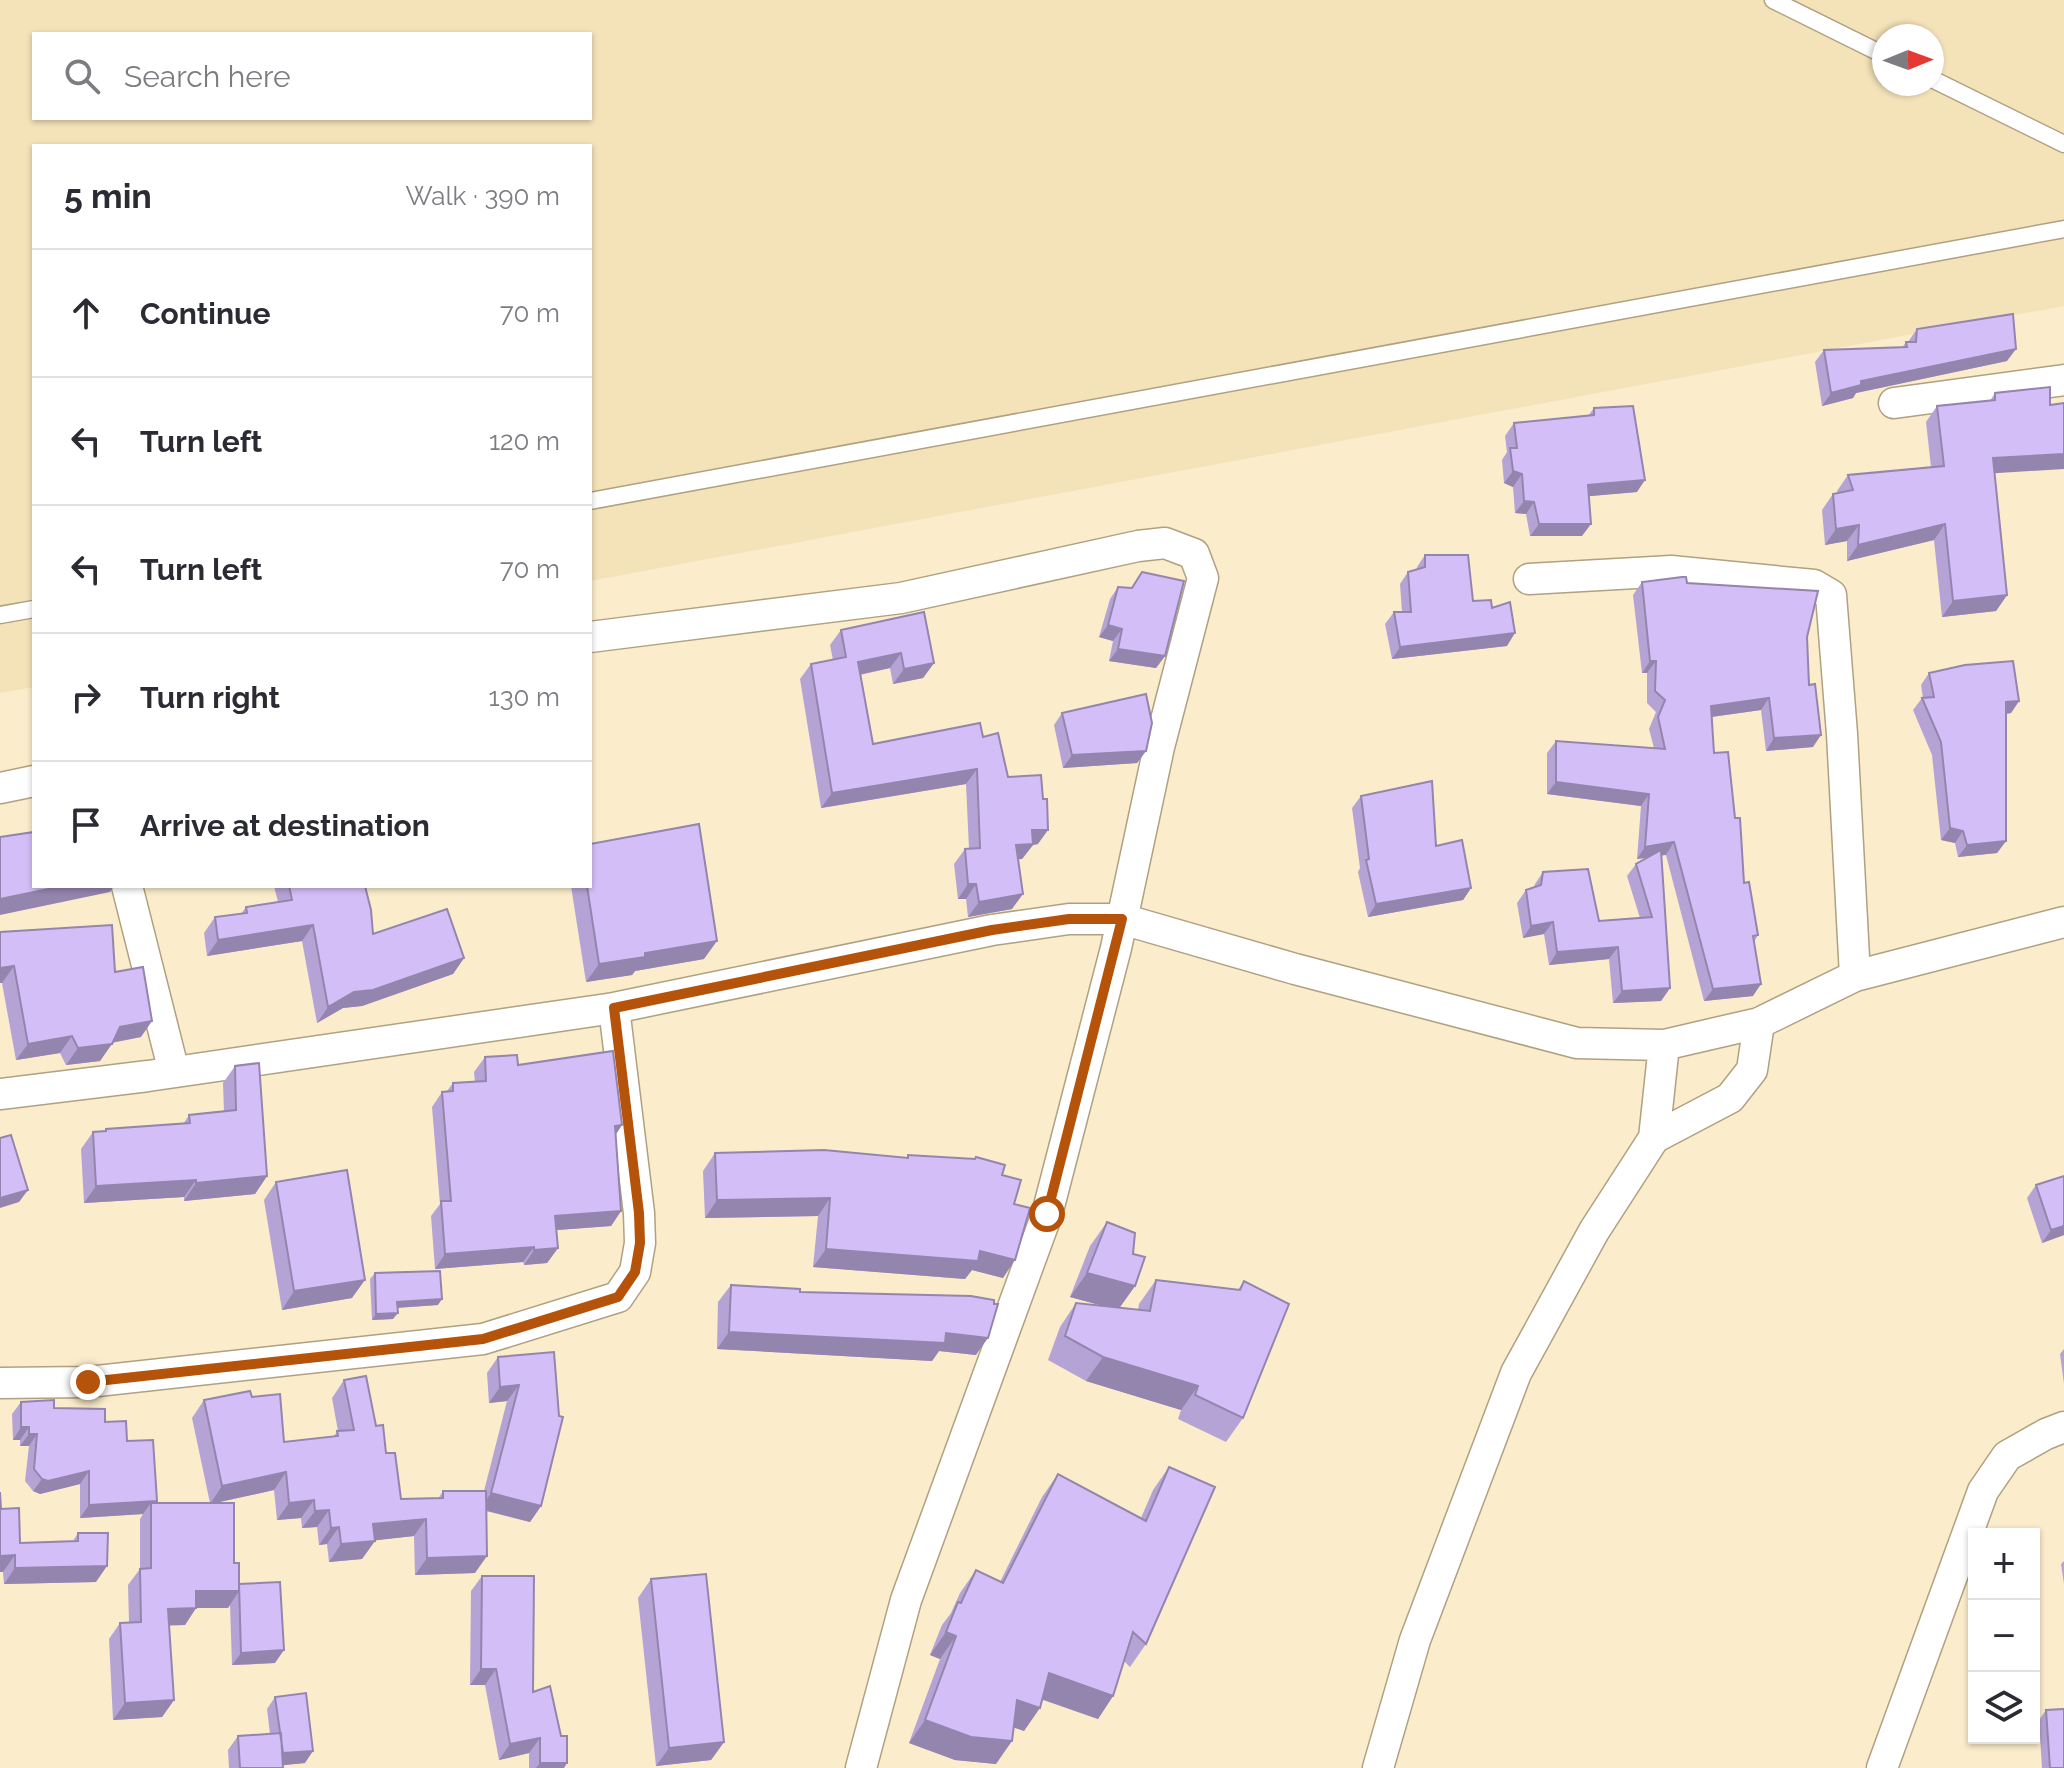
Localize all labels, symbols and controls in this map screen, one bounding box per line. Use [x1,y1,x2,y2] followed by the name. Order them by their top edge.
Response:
[1872,24,1944,96] north arrow
[32,32,592,120] search box
[60,54,104,98] icon: search
[124,59,291,94] text: Search here
[64,176,152,216] text: 5 min
[405,181,560,211] text: Walk · 390 m
[64,291,108,335] icon: ahead
[140,296,271,331] text: Continue
[500,298,560,328] text: 70 m
[64,419,108,463] icon: left
[140,424,262,459] text: Turn left
[489,426,560,456] text: 120 m
[64,547,108,591] icon: left
[140,552,262,587] text: Turn left
[500,554,560,584] text: 70 m
[64,675,108,719] icon: right
[140,680,280,715] text: Turn right
[489,682,560,712] text: 130 m
[64,803,108,847] icon: arrive
[140,808,430,843] text: Arrive at destination
[1029,1196,1065,1232] route start
[70,1364,106,1400] route end
[1968,1528,2040,1744] map controls
[1968,1528,2040,1600] button: +
[1968,1600,2040,1672] button: −
[1968,1672,2040,1744] button: layers

